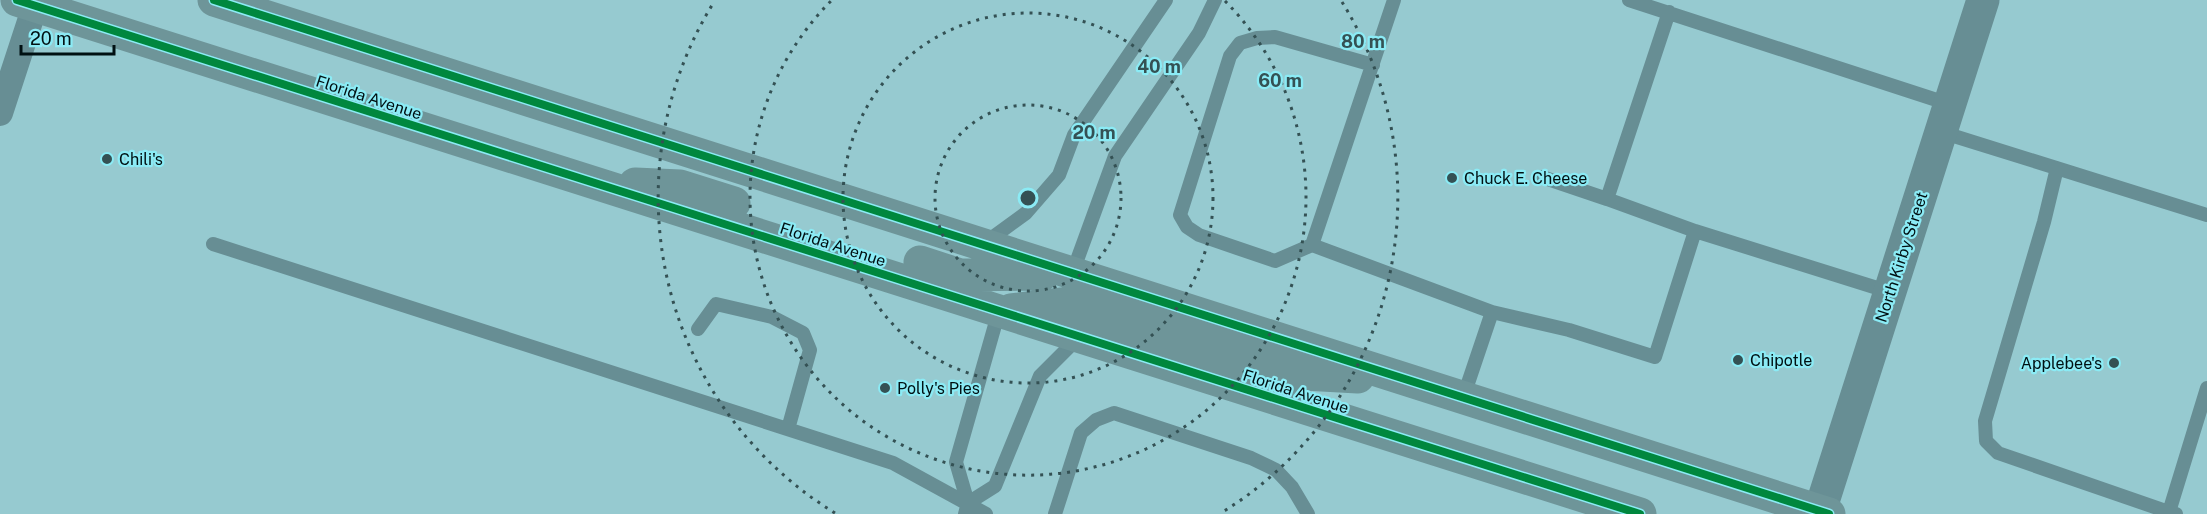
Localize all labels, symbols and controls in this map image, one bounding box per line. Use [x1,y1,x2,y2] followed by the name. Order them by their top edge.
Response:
[21,18,114,56] scale bar
[30,28,72,49] text: 20 m
[1341,31,1385,52] text: 80 m
[1137,56,1181,77] text: 40 m
[1258,70,1302,91] text: 60 m
[313,71,424,124] street label: Florida Avenue
[1072,122,1116,143] text: 20 m
[119,150,163,169] place label: Chili's
[100,152,114,166] marker: Chili's
[1464,169,1587,188] place label: Chuck E. Cheese
[1445,171,1459,185] marker: Chuck E. Cheese
[1018,188,1038,208] centre of rings
[1871,189,1932,325] street label: North Kirby Street
[777,218,888,271] street label: Florida Avenue
[1750,351,1812,370] place label: Chipotle
[1731,353,1745,367] marker: Chipotle
[2021,354,2102,373] place label: Applebee's
[2107,356,2121,370] marker: Applebee's
[1240,365,1351,418] street label: Florida Avenue
[897,379,980,398] place label: Polly's Pies
[878,381,892,395] marker: Polly's Pies

